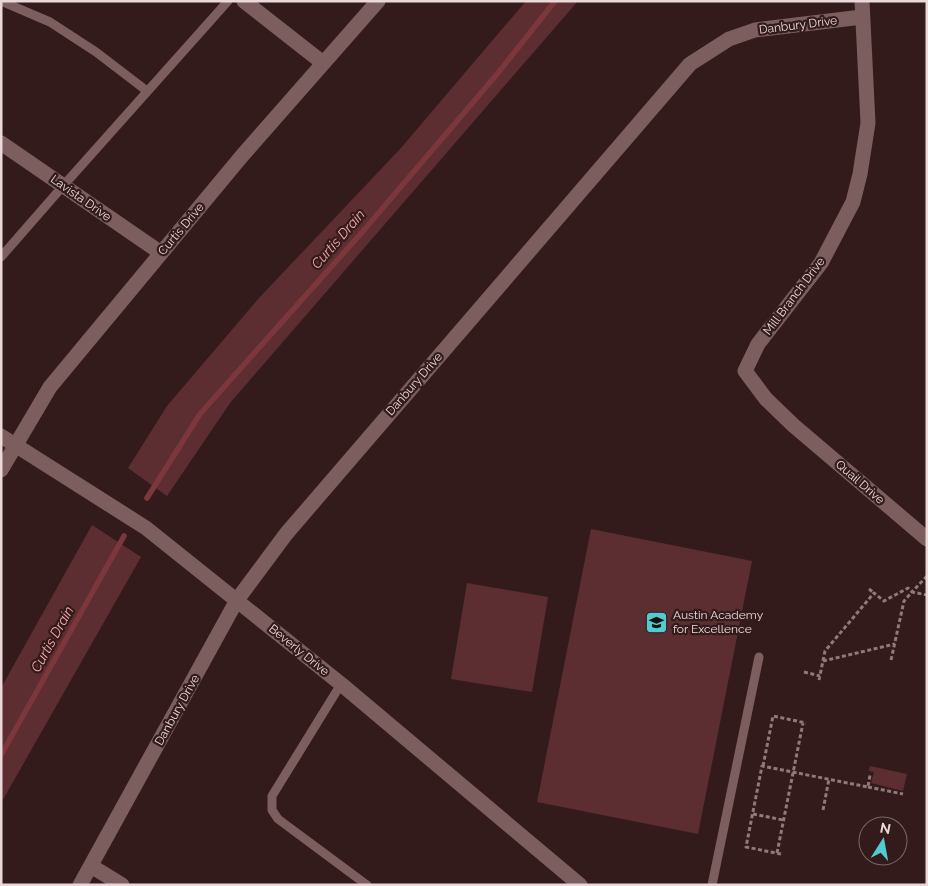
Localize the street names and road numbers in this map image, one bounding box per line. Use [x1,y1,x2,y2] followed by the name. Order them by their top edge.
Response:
[758,13,838,37] street label: Danbury Drive
[48,172,114,224] street label: Lavista Drive
[155,200,207,258] street label: Curtis Drive
[760,255,828,337] street label: Mill Branch Drive
[383,350,445,418] street label: Danbury Drive
[833,457,887,507] street label: Quail Drive
[266,622,332,678] street label: Beverly Drive
[152,672,202,748] street label: Danbury Drive

